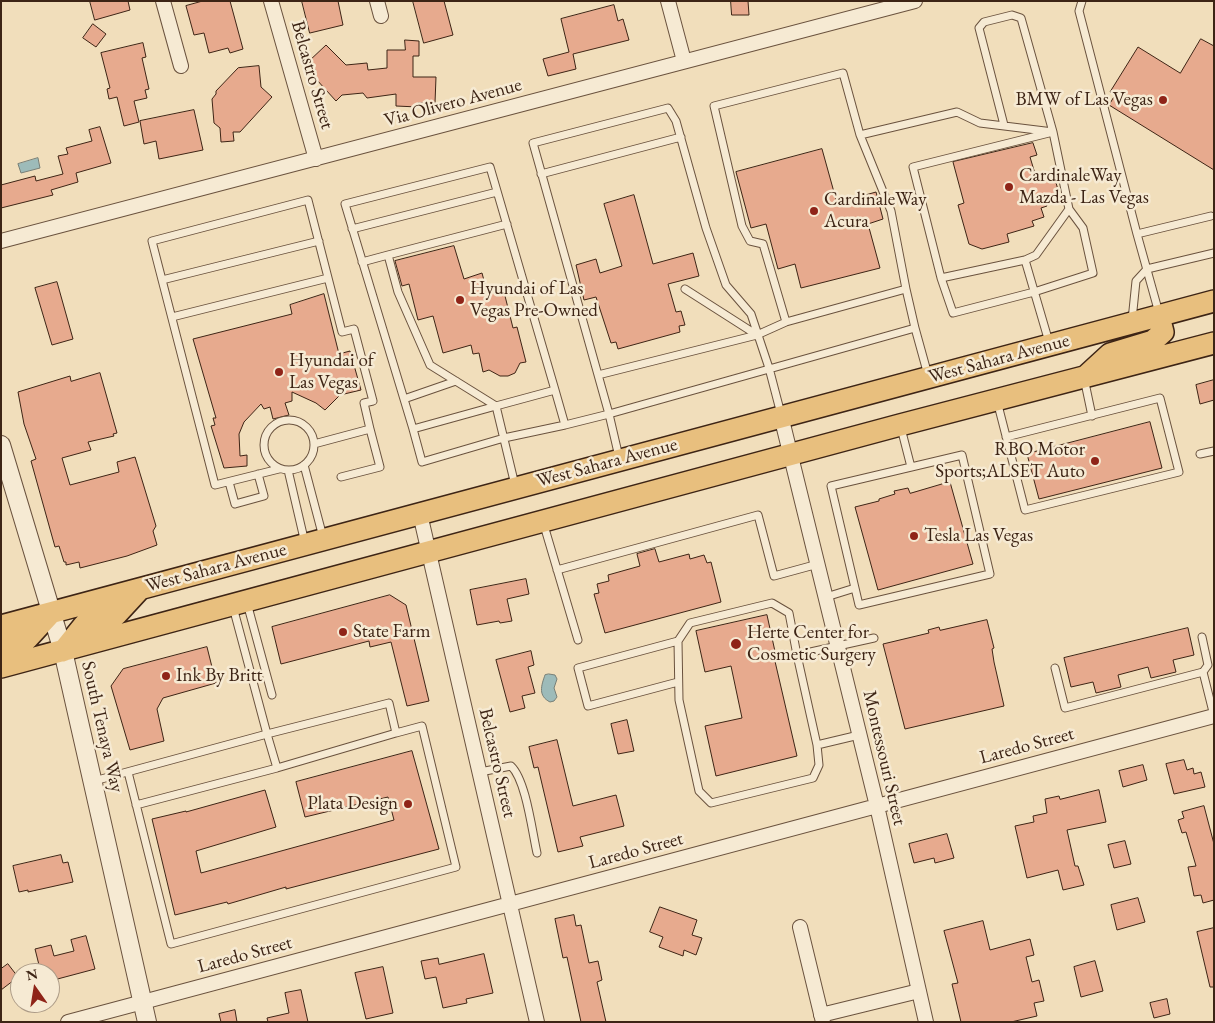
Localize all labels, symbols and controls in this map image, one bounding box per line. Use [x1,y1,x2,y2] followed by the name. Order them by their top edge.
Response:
[286,18,338,132] street label: Belcastro Street
[382,74,524,132] street label: Via Olivero Avenue
[1015,89,1153,111] place label: BMW of Las Vegas
[1157,94,1169,106] marker: BMW of Las Vegas
[1019,165,1149,209] place label: CardinaleWay Mazda - Las Vegas
[1003,181,1015,193] marker: CardinaleWay Mazda - Las Vegas
[824,189,926,233] place label: CardinaleWay Acura
[808,205,820,217] marker: CardinaleWay Acura
[470,278,598,322] place label: Hyundai of Las Vegas Pre-Owned
[454,294,466,306] marker: Hyundai of Las Vegas Pre-Owned
[926,329,1072,389] street label: West Sahara Avenue
[289,350,374,394] place label: Hyundai of Las Vegas
[273,366,285,378] marker: Hyundai of Las Vegas
[534,433,680,493] street label: West Sahara Avenue
[935,439,1085,483] place label: RBO Motor Sports;ALSET Auto
[1089,455,1101,467] marker: RBO Motor Sports;ALSET Auto
[924,525,1033,547] place label: Tesla Las Vegas
[908,530,920,542] marker: Tesla Las Vegas
[143,538,289,598] street label: West Sahara Avenue
[353,621,430,643] place label: State Farm
[747,622,876,666] place label: Herte Center for Cosmetic Surgery
[337,626,349,638] marker: State Farm
[729,637,743,651] marker: Herte Center for Cosmetic Surgery
[76,659,128,795] street label: South Tenaya Way
[176,665,263,687] place label: Ink By Britt
[160,670,172,682] marker: Ink By Britt
[857,688,911,828] street label: Montessouri Street
[473,706,521,820] street label: Belcastro Street
[977,722,1077,770] street label: Laredo Street
[307,793,398,815] place label: Plata Design
[402,798,414,810] marker: Plata Design
[586,827,686,875] street label: Laredo Street
[195,931,295,979] street label: Laredo Street
[10,963,60,1013] north arrow
[24,964,39,984] text: N

